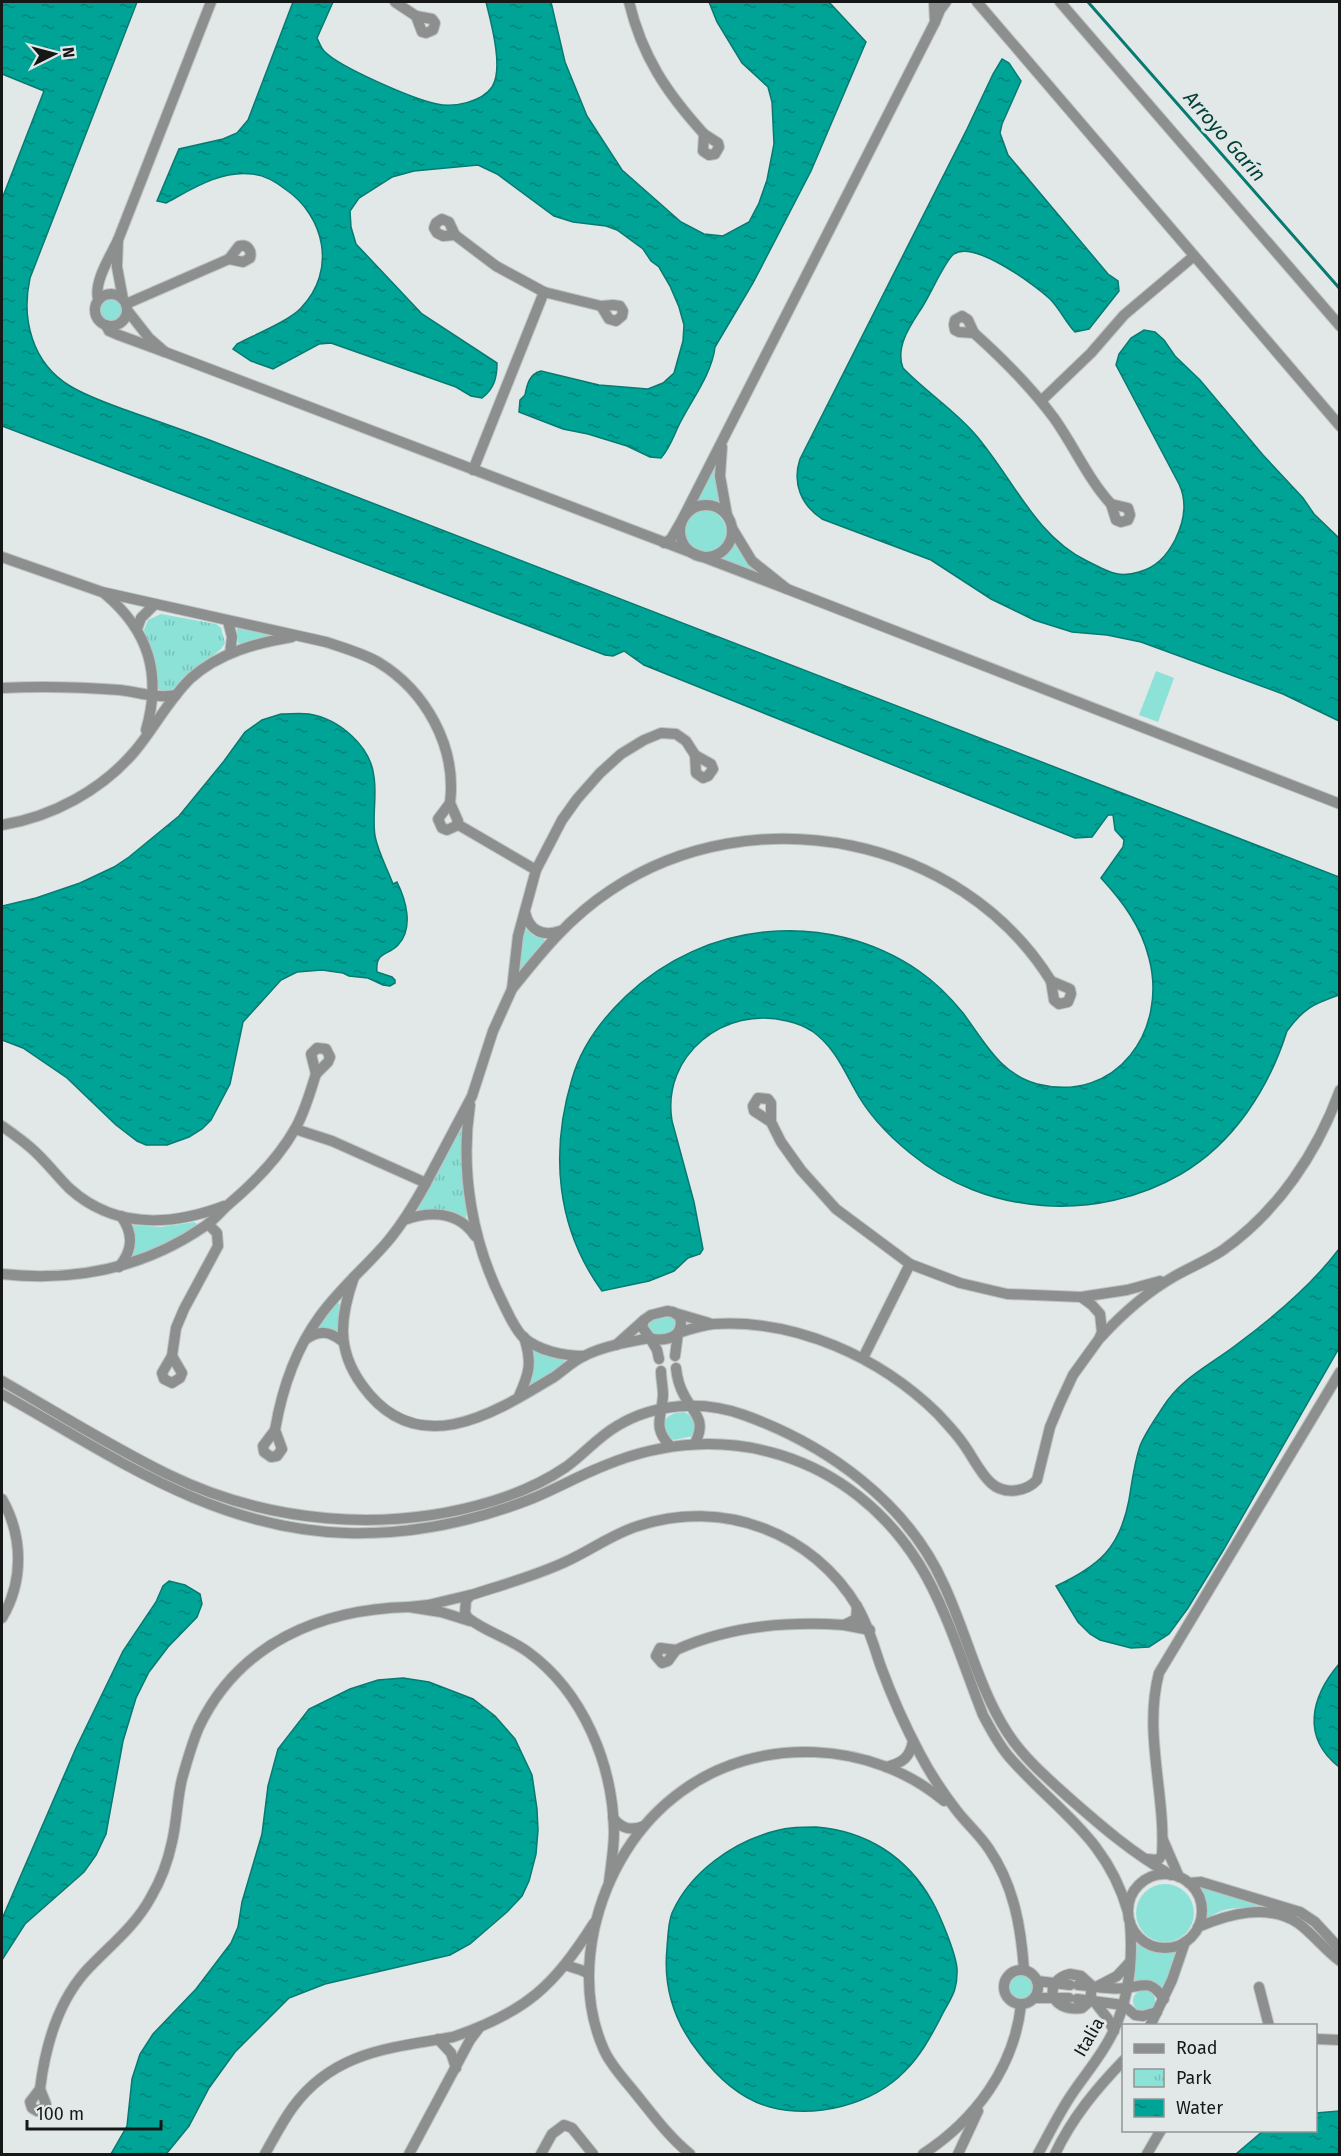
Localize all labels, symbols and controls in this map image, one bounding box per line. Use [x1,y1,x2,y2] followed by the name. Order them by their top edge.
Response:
[24,24,84,84] north arrow
[58,46,78,59] text: N
[1178,85,1271,186] water label: Arroyo Garín
[1069,2014,1109,2060] street label: Italia
[1122,2024,1317,2132] legend
[1176,2037,1218,2059] text: Road
[1176,2067,1212,2089] text: Park
[27,2093,160,2131] scale bar
[1176,2097,1223,2119] text: Water
[36,2103,84,2125] text: 100 m

